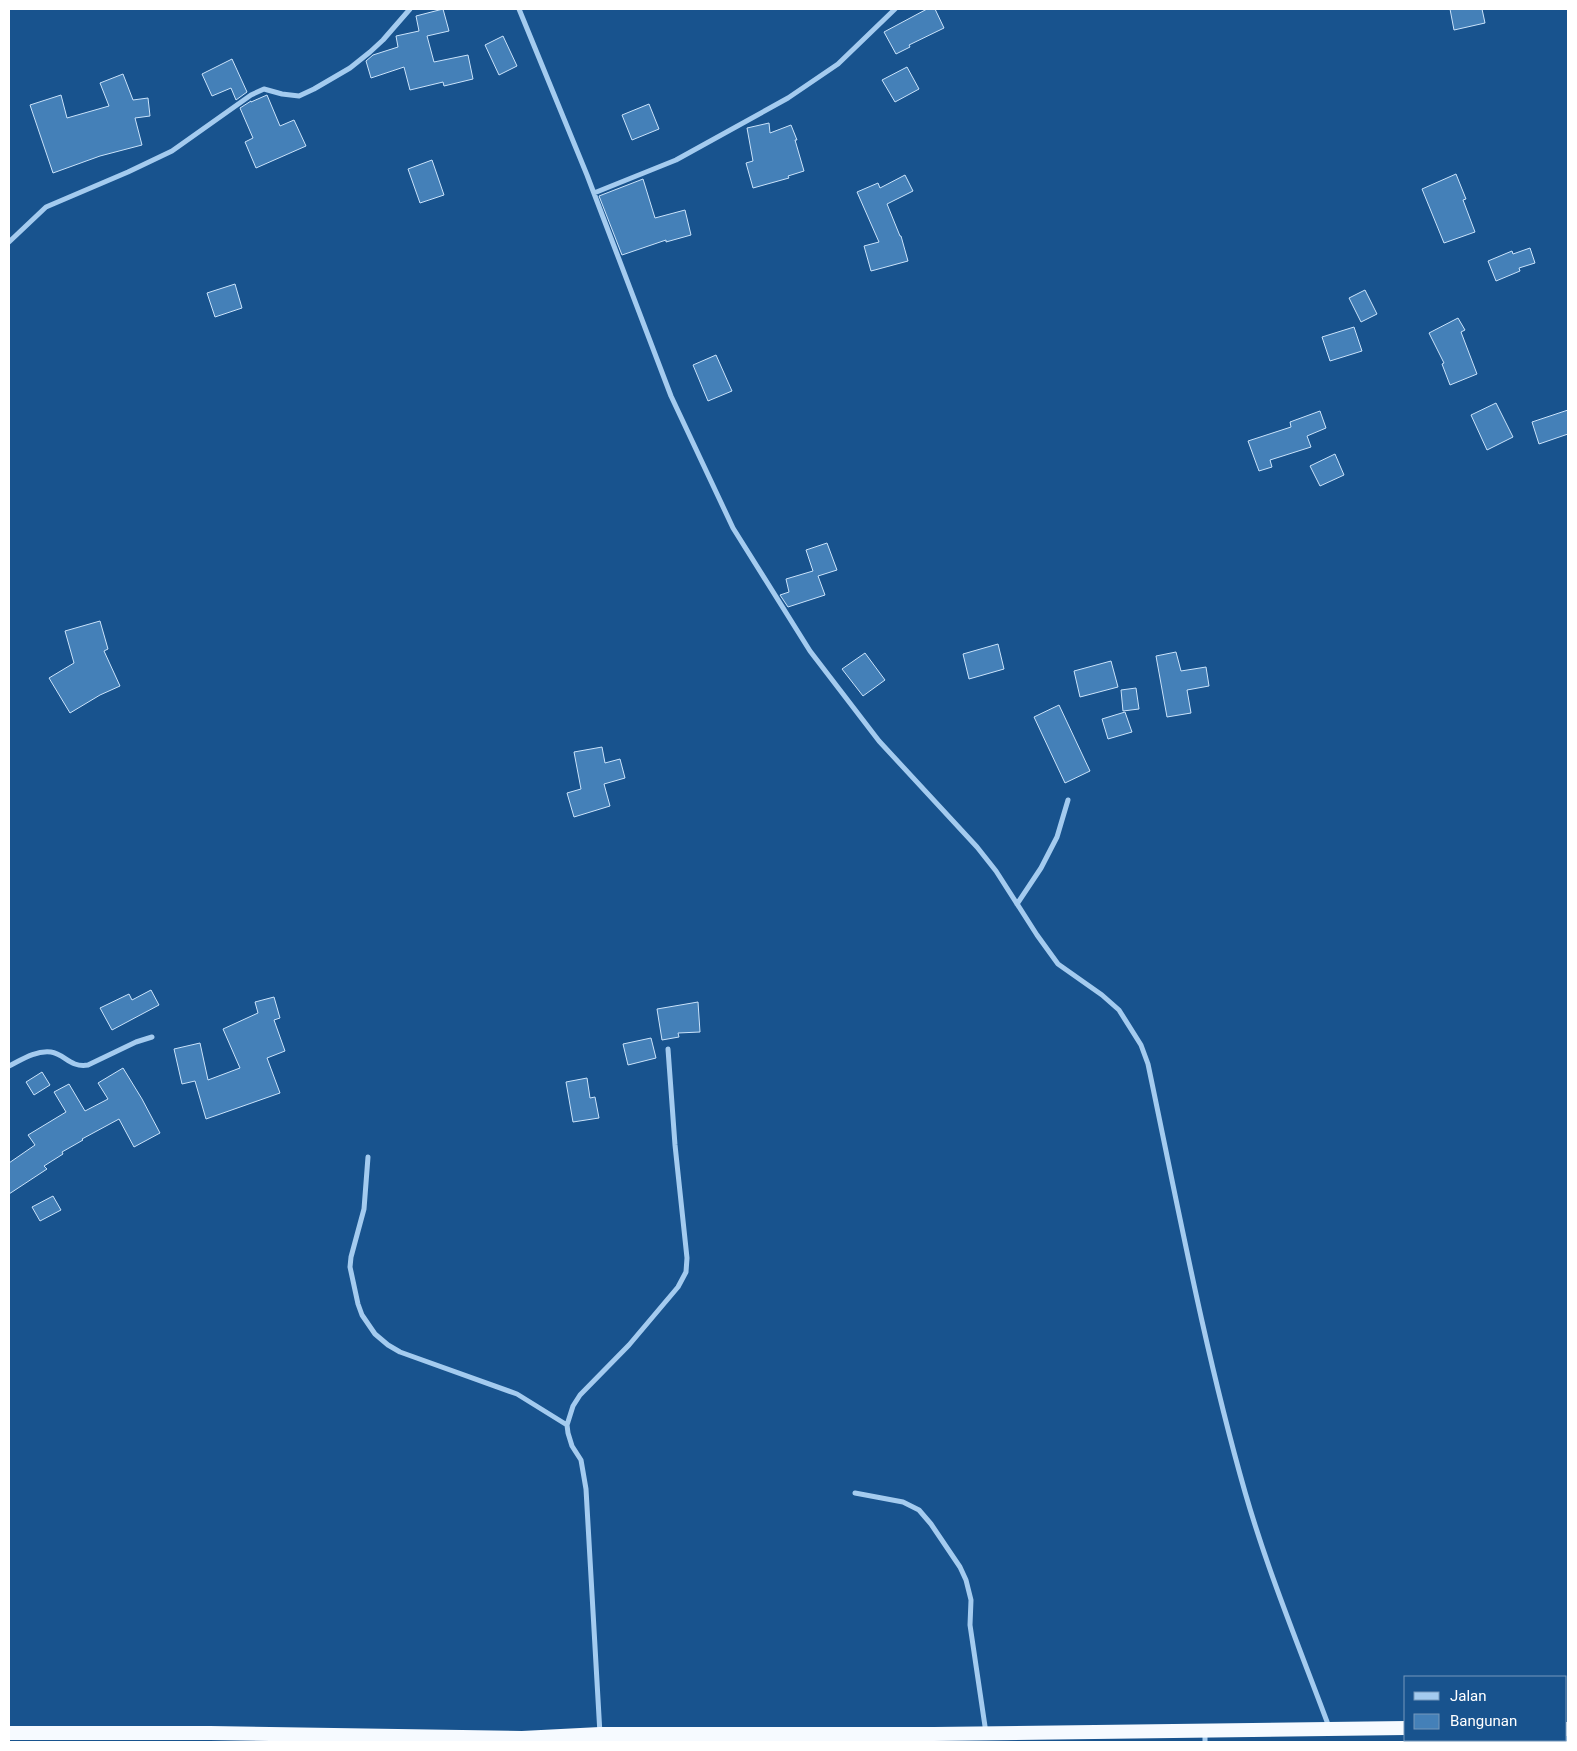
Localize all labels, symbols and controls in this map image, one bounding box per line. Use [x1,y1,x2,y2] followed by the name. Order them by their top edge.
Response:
[1404,1676,1567,1741] legend
[1450,1687,1487,1705] text: Jalan
[1450,1712,1517,1730] text: Bangunan

